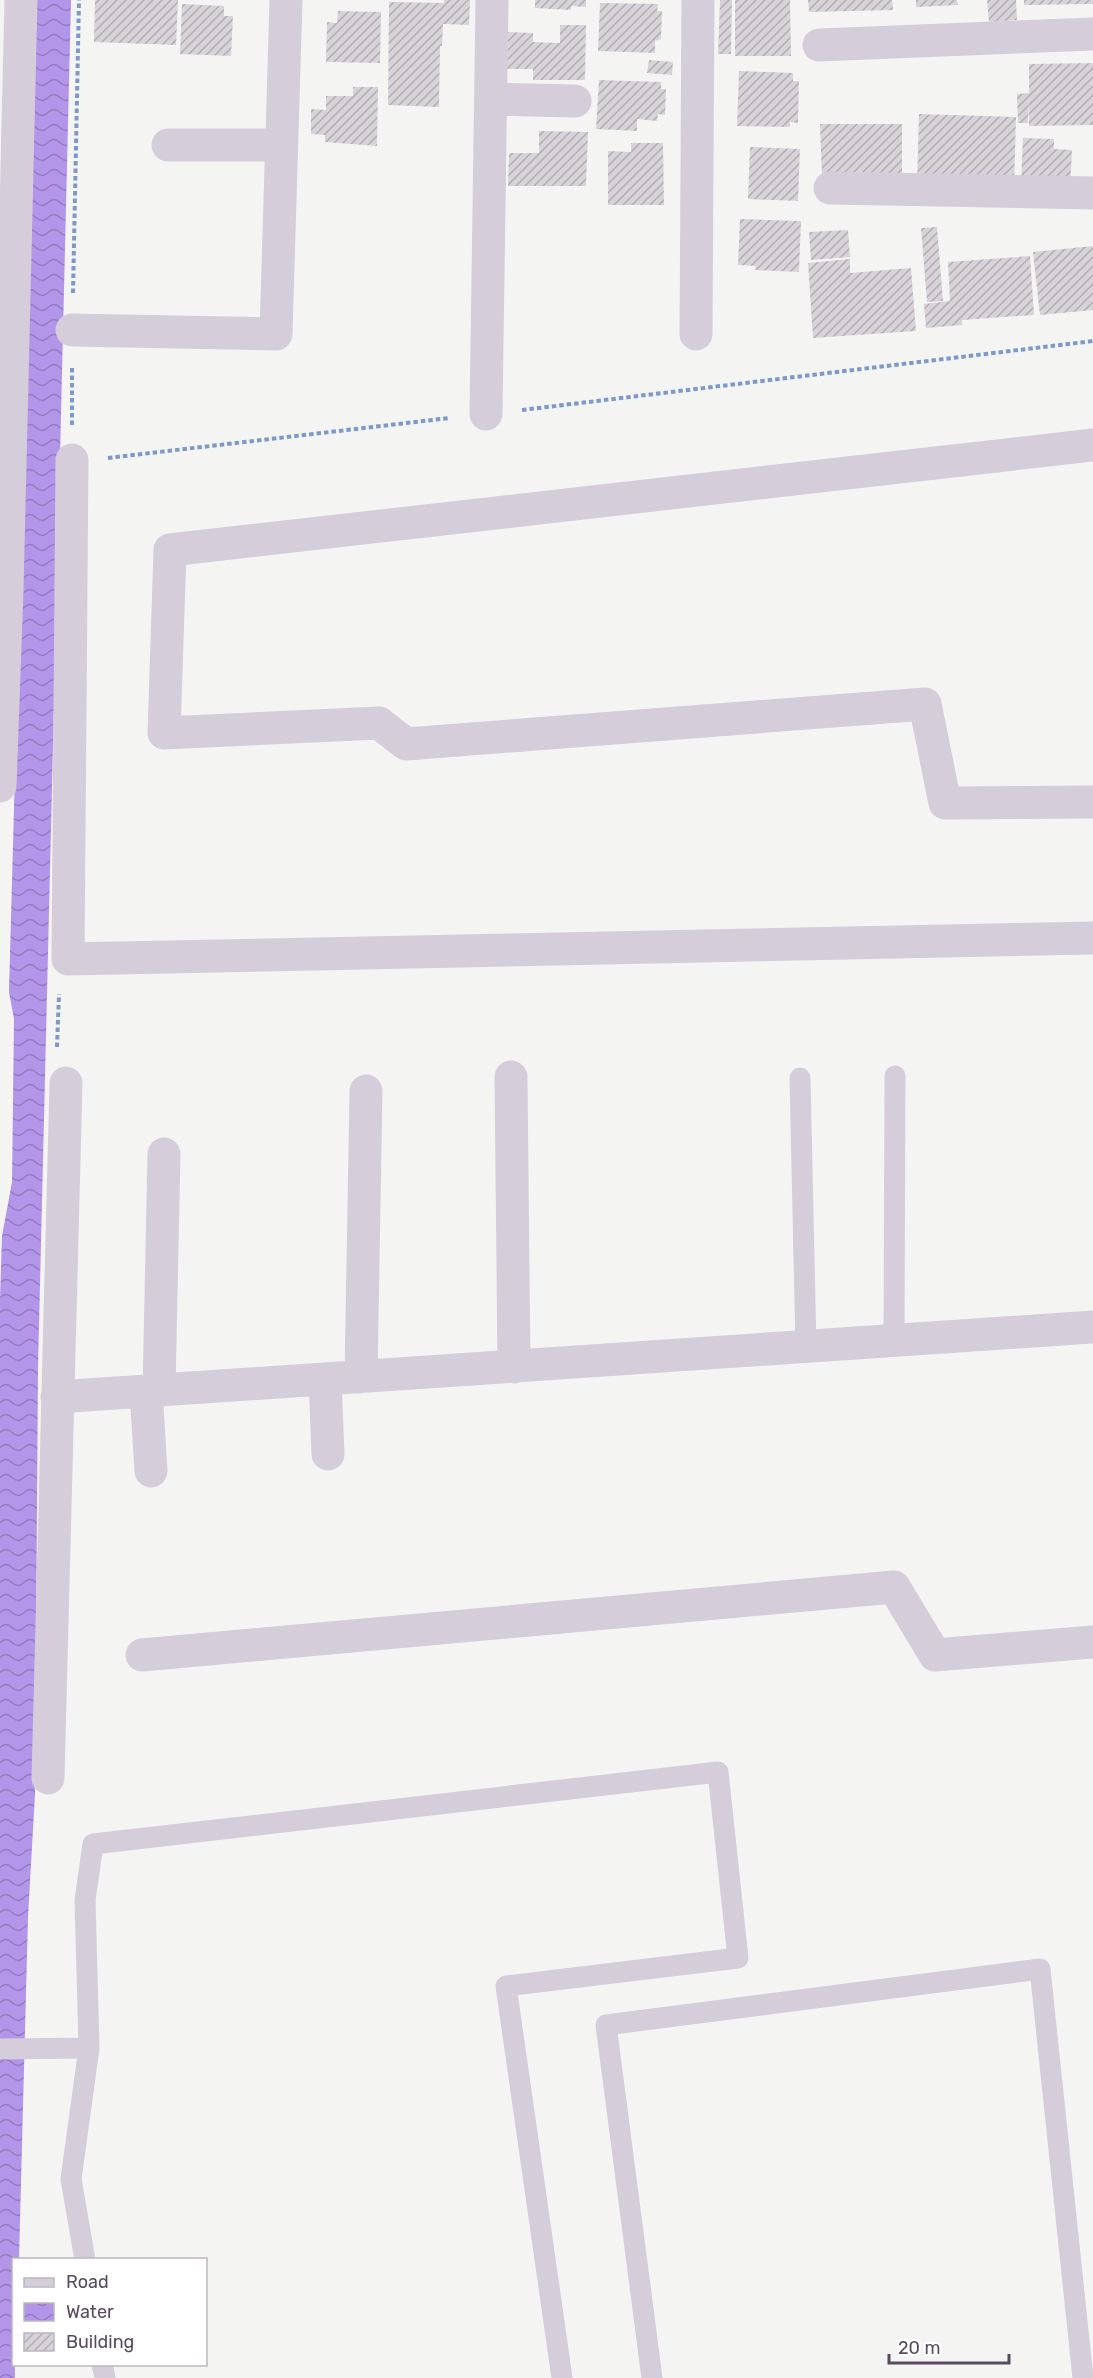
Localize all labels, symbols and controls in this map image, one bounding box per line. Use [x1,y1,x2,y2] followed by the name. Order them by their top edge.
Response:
[12,2258,207,2366] legend
[66,2271,109,2293] text: Road
[66,2301,114,2323] text: Water
[889,2327,1009,2365] scale bar
[66,2331,134,2353] text: Building
[898,2337,940,2359] text: 20 m

